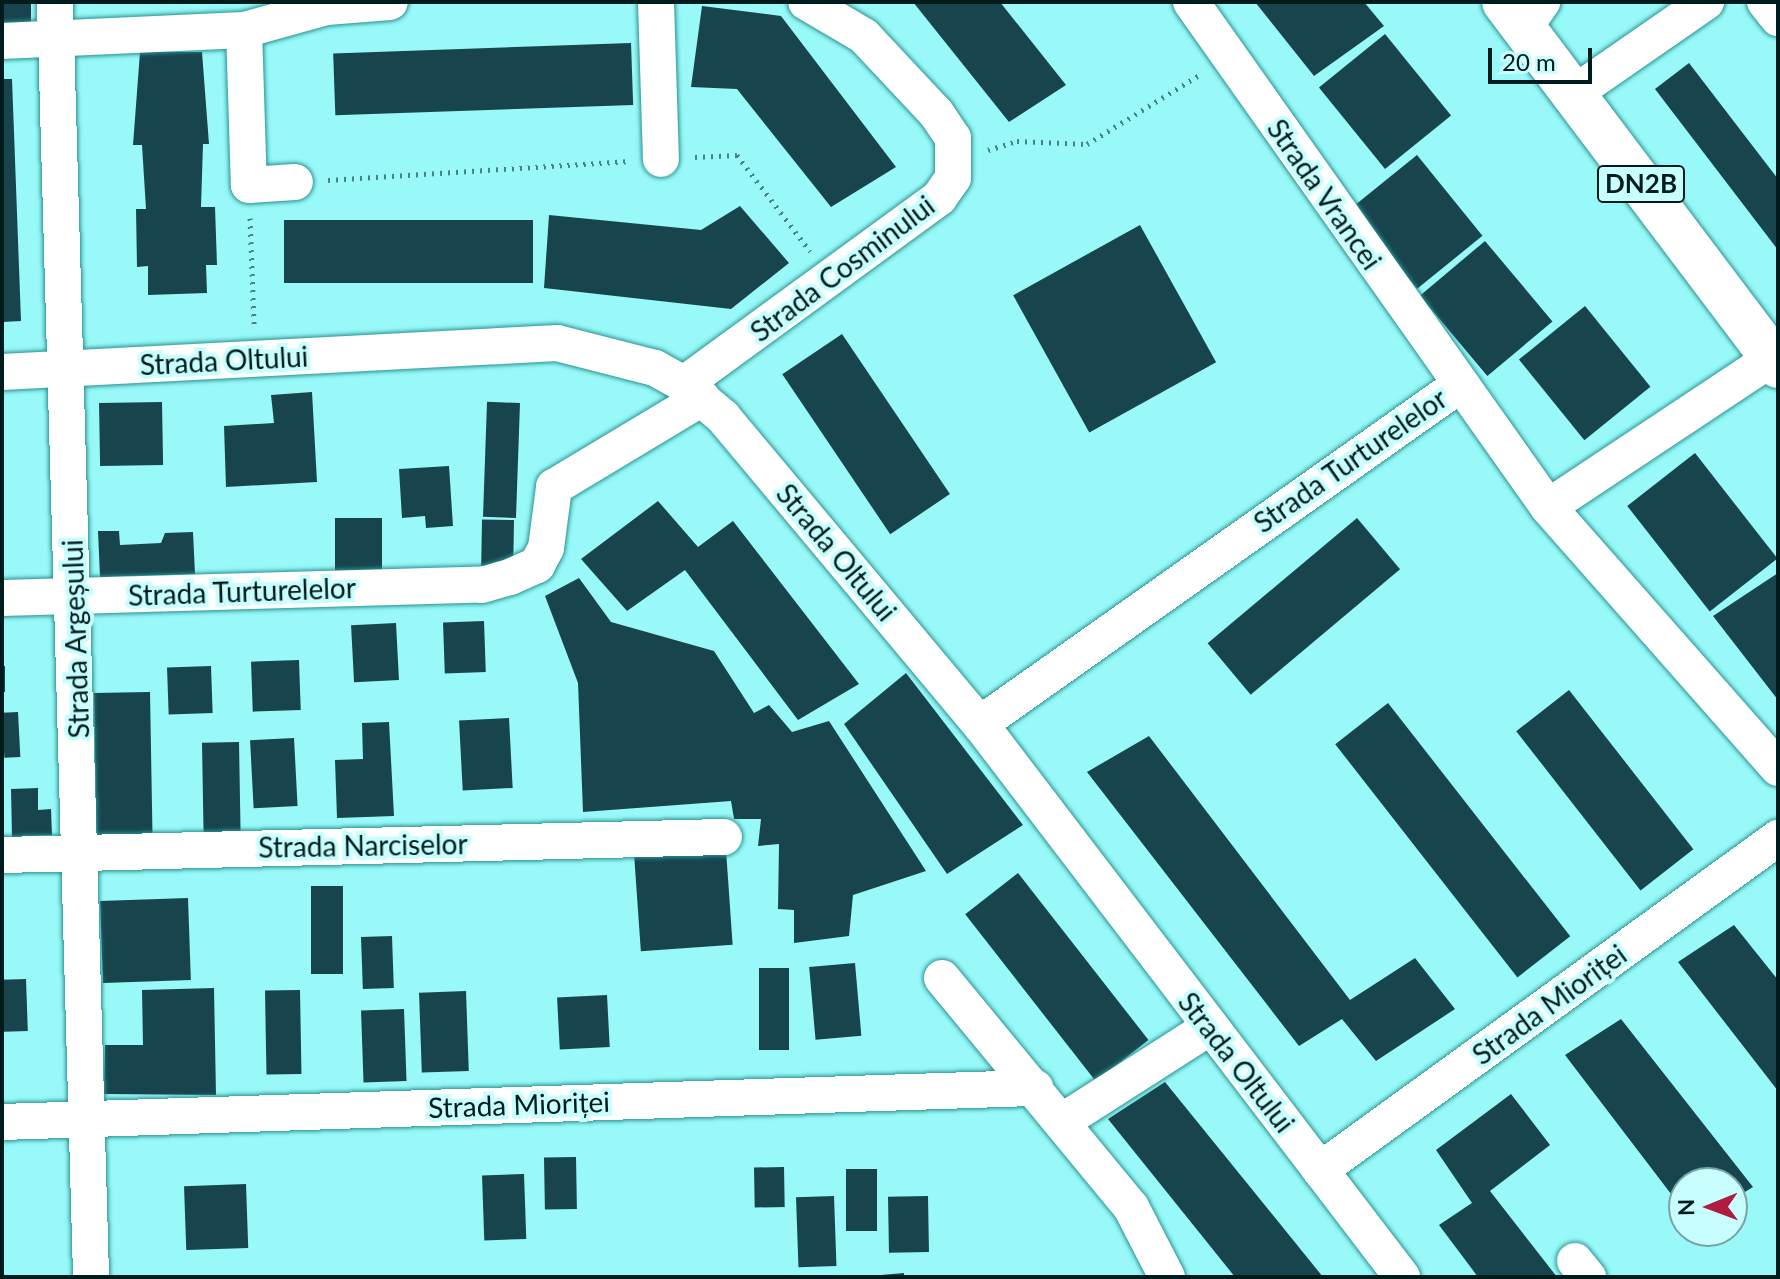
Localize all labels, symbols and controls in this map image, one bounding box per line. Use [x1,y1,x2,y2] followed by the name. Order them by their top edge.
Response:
[1492,32,1596,82] scale bar
[1502,47,1556,76] text: 20 m
[1261,112,1389,276] street label: Strada Vrancei
[1595,162,1687,206] road number: DN2B
[743,188,941,348] street label: Strada Cosminului
[139,339,309,381] street label: Strada Oltului
[1247,381,1453,539] street label: Strada Turturelelor
[770,477,904,627] street label: Strada Oltului
[55,539,95,739] street label: Strada Argeșului
[127,570,357,612] street label: Strada Turturelelor
[258,826,468,864] street label: Strada Narciselor
[1466,937,1632,1071] street label: Strada Mioriței
[1172,985,1302,1139] street label: Strada Oltului
[427,1084,611,1124] street label: Strada Mioriței
[1668,1167,1748,1247] north arrow
[1672,1199,1699,1216] text: N

